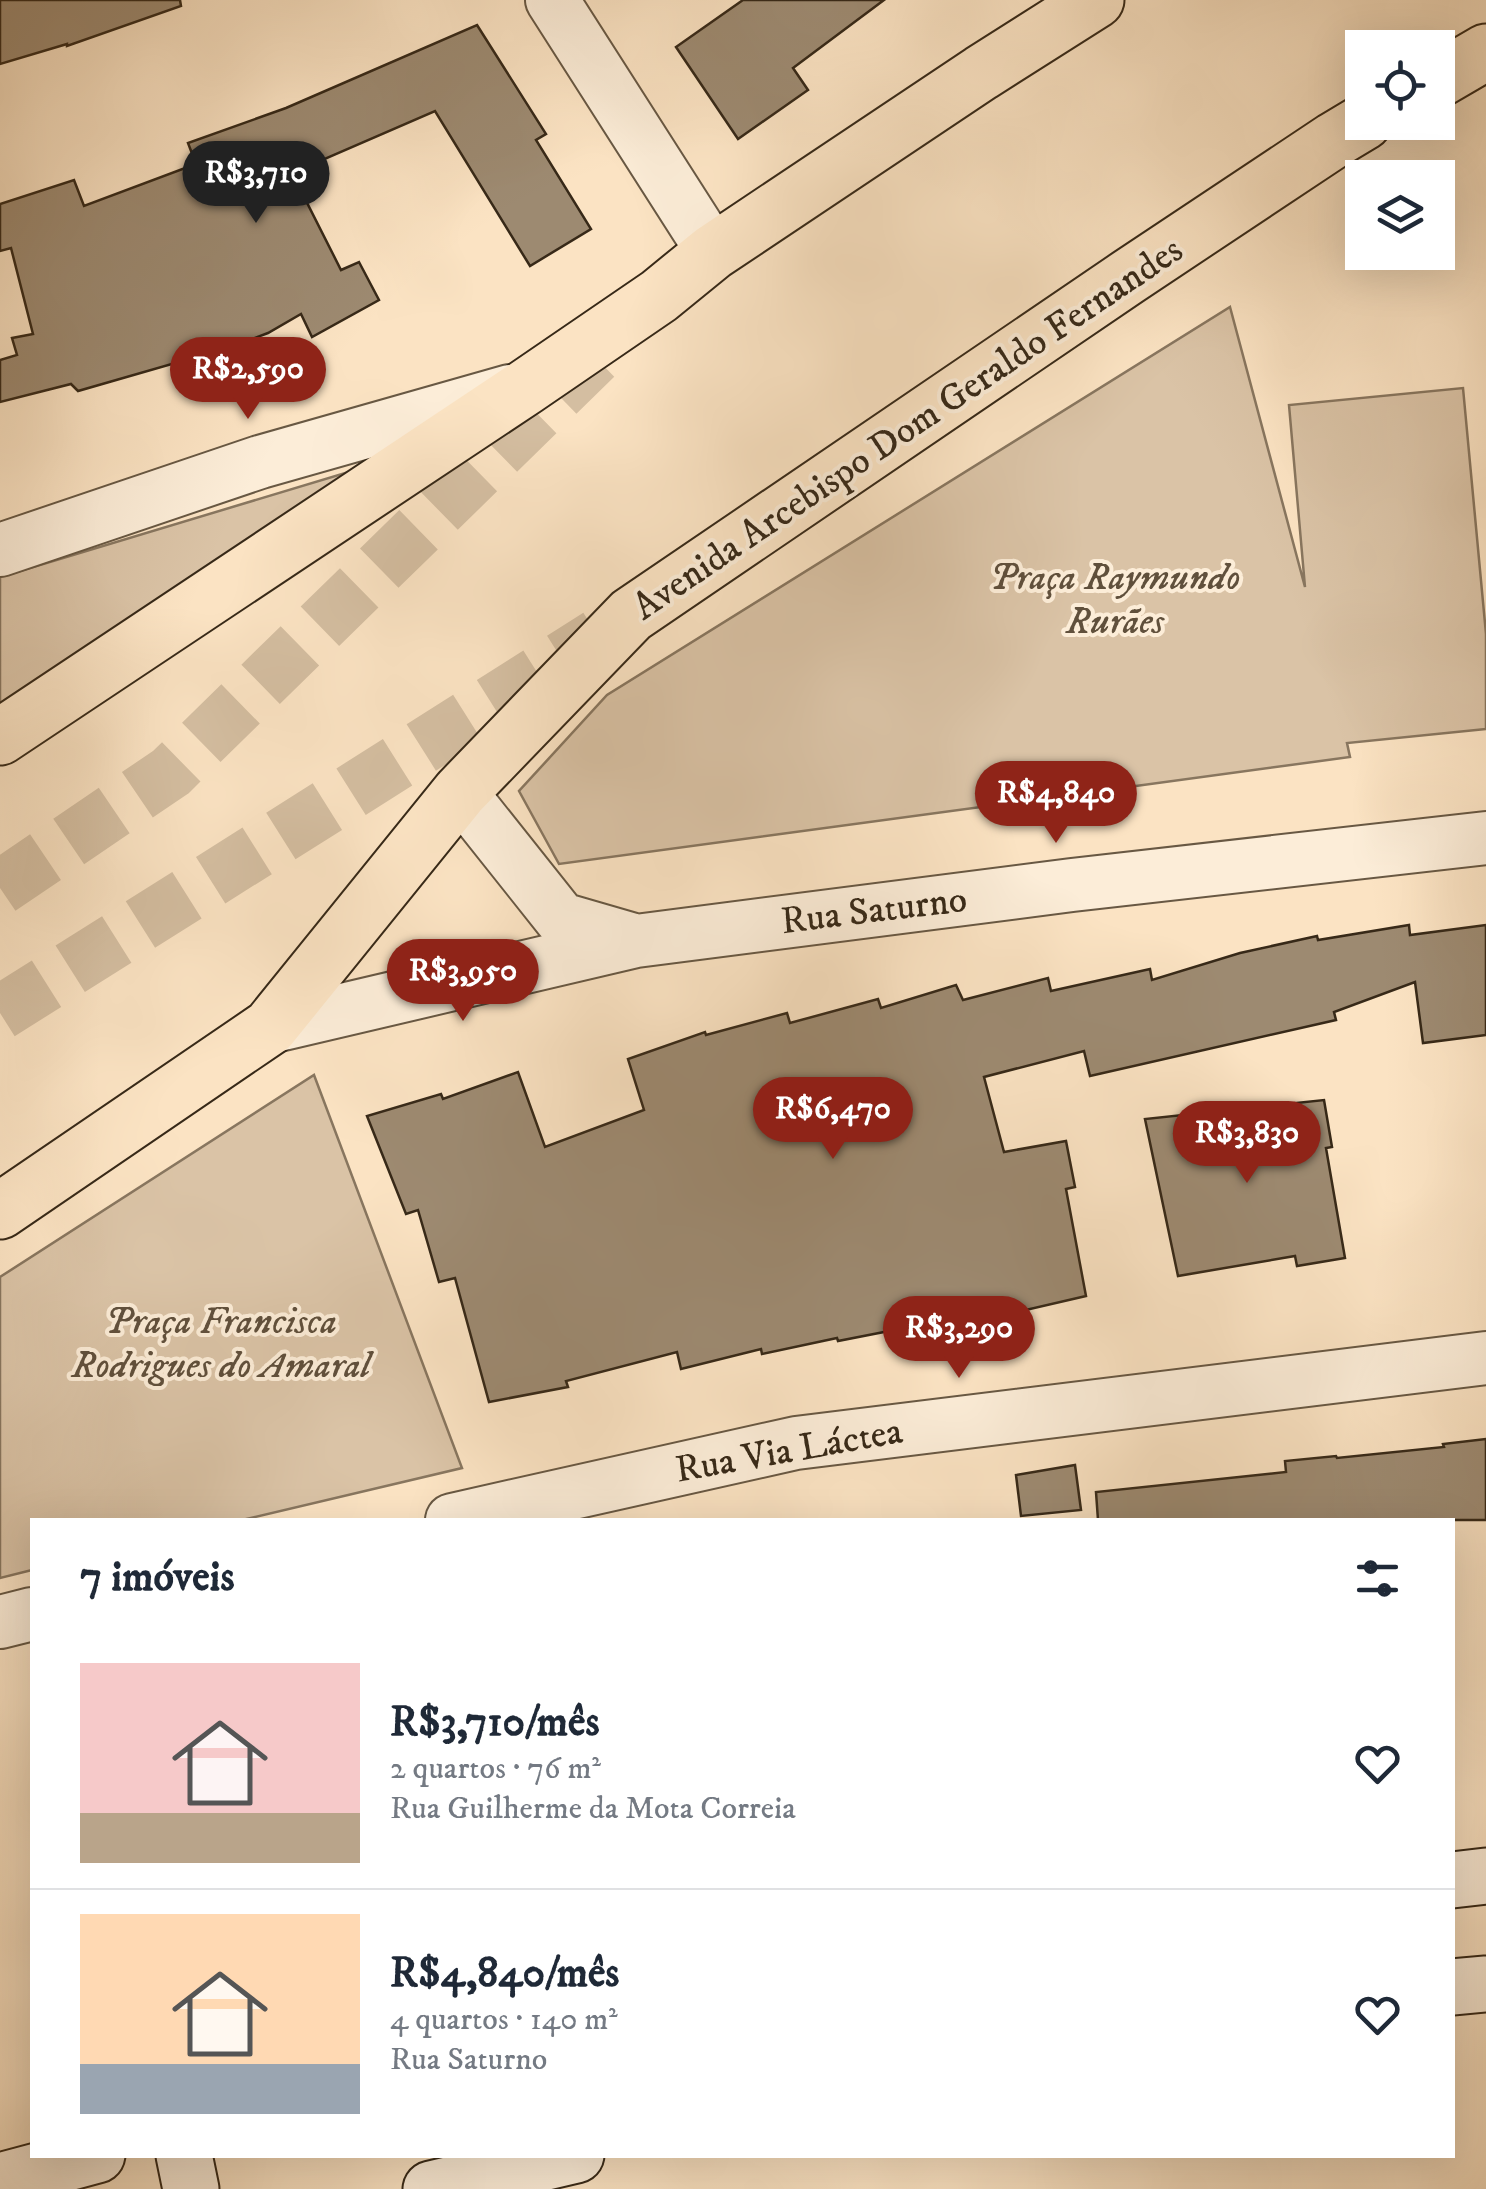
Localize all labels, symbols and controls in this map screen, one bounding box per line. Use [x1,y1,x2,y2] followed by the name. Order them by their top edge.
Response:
[1345,30,1455,270] map controls
[1345,30,1455,140] button: locate
[164,141,348,226] pin: R$3,710
[205,153,308,193] text: R$3,710
[1345,160,1455,270] button: layers
[624,226,1192,632] street label: Avenida Arcebispo Dom Geraldo Fernandes
[156,337,340,422] pin: R$2,590
[192,349,304,389] text: R$2,590
[990,554,1240,646] park label: Praça Raymundo Rurães
[964,761,1148,846] pin: R$4,840
[997,773,1115,813] text: R$4,840
[778,876,970,946] street label: Rua Saturno
[371,939,555,1024] pin: R$3,950
[409,951,517,991] text: R$3,950
[741,1077,925,1162] pin: R$6,470
[775,1089,891,1129] text: R$6,470
[1155,1101,1339,1186] pin: R$3,830
[1195,1113,1299,1153] text: R$3,830
[867,1296,1051,1381] pin: R$3,290
[70,1298,375,1390] park label: Praça Francisca Rodrigues do Amaral
[905,1308,1013,1348] text: R$3,290
[672,1407,906,1495] street label: Rua Via Láctea
[1350,1551,1405,1606] icon: filters
[80,1552,234,1604] text: 7 imóveis
[390,1697,599,1749] text: R$3,710/mês
[160,1703,280,1823] icon: home
[1350,1736,1405,1791] icon: heart
[390,1749,601,1789] text: 2 quartos · 76 m²
[390,1789,796,1829] text: Rua Guilherme da Mota Correia
[390,1948,619,2000] text: R$4,840/mês
[160,1954,280,2074] icon: home
[1350,1987,1405,2042] icon: heart
[390,2000,618,2040] text: 4 quartos · 140 m²
[390,2040,547,2080] text: Rua Saturno

